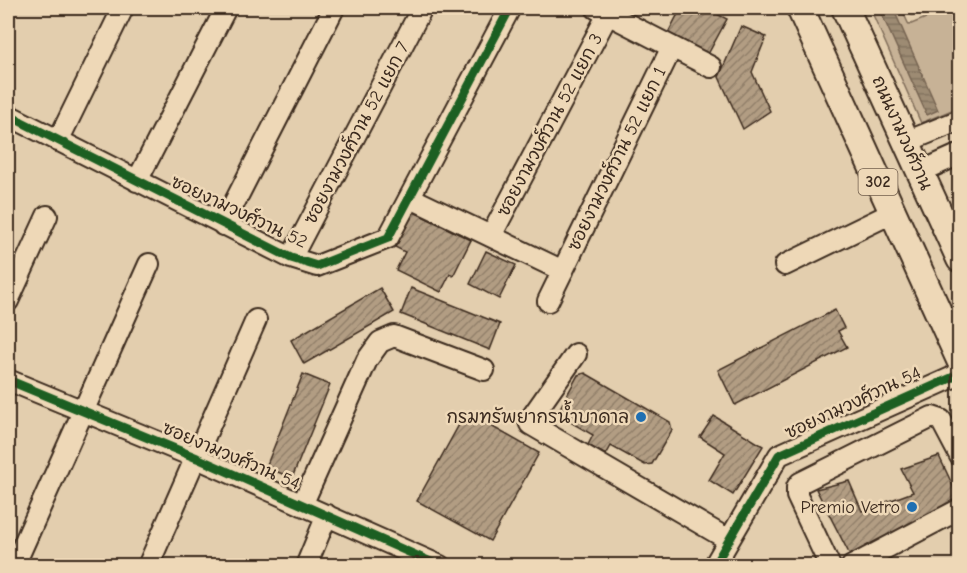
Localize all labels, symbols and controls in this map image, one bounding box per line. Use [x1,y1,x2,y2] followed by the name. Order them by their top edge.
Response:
[490,29,607,220] street label: ซอยงามวงศ์วาน 52 แยก 3
[297,36,414,228] street label: ซอยงามวงศ์วาน 52 แยก 7
[561,62,671,254] street label: ซอยงามวงศ์วาน 52 แยก 1
[867,71,939,193] street label: ถนนงามวงศ์วาน
[167,168,312,253] street label: ซอยงามวงศ์วาน 52
[858,169,898,195] road number: 302
[781,360,924,444] street label: ซอยงามวงศ์วาน 54
[446,400,629,428] place label: กรมทรัพยากรน้ำบาดาล
[634,410,648,424] marker: กรมทรัพยากรน้ำบาดาล
[159,415,304,494] street label: ซอยงามวงศ์วาน 54
[800,497,900,518] place label: Premio Vetro
[905,500,919,514] marker: Premio Vetro

